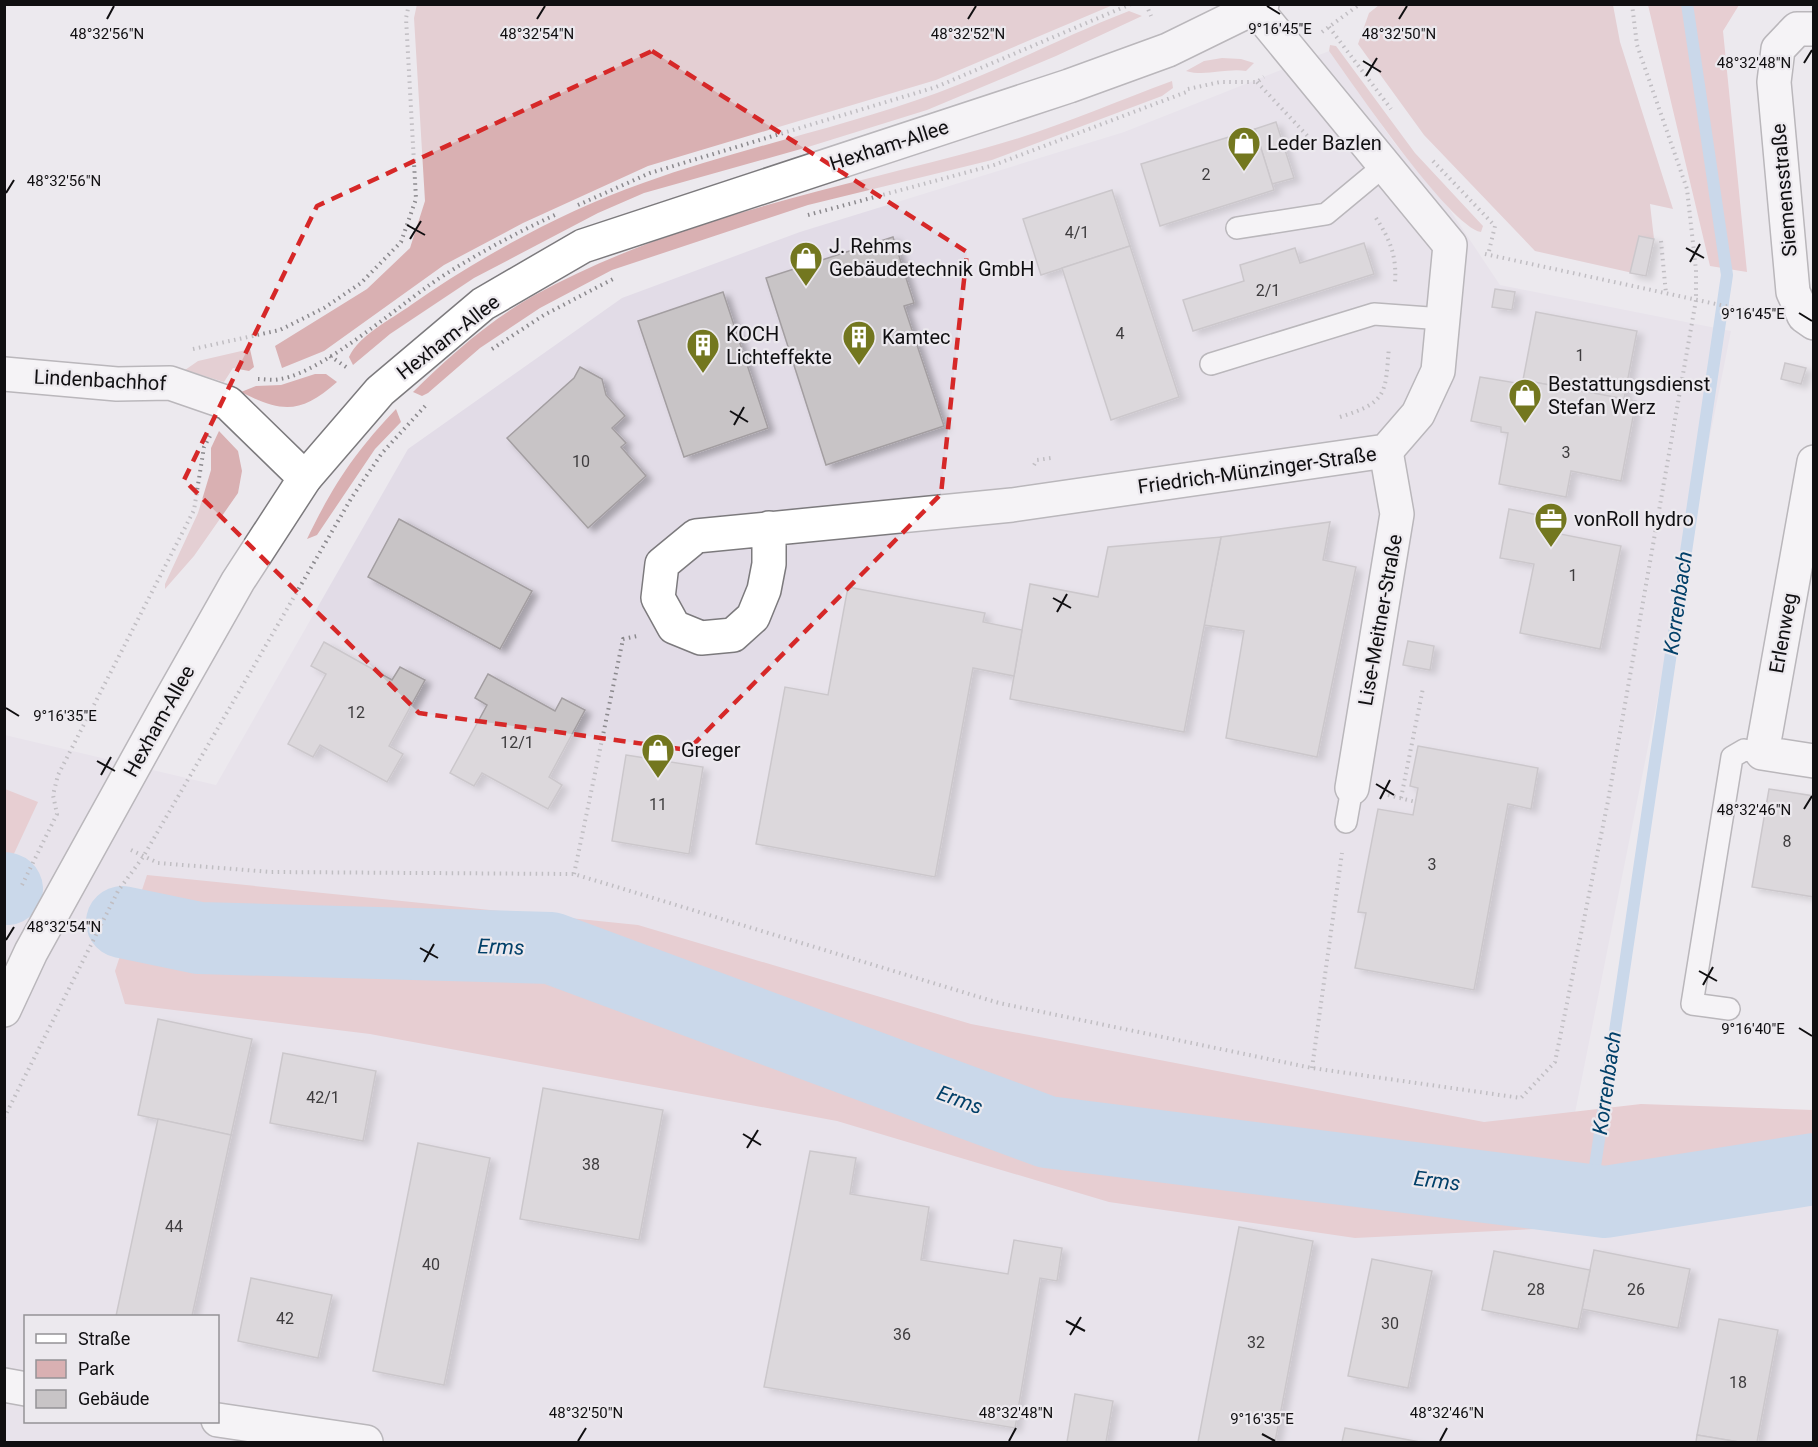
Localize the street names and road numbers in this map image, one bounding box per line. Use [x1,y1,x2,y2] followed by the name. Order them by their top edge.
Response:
[826,114,952,176] street label: Hexham-Allee
[1766,122,1802,258] street label: Siemensstraße
[392,289,504,385] street label: Hexham-Allee
[33,365,167,395] street label: Lindenbachhof
[1136,441,1378,499] street label: Friedrich-Münzinger-Straße
[1353,532,1407,708] street label: Lise-Meitner-Straße
[1764,591,1802,675] street label: Erlenweg
[119,661,199,781] street label: Hexham-Allee

